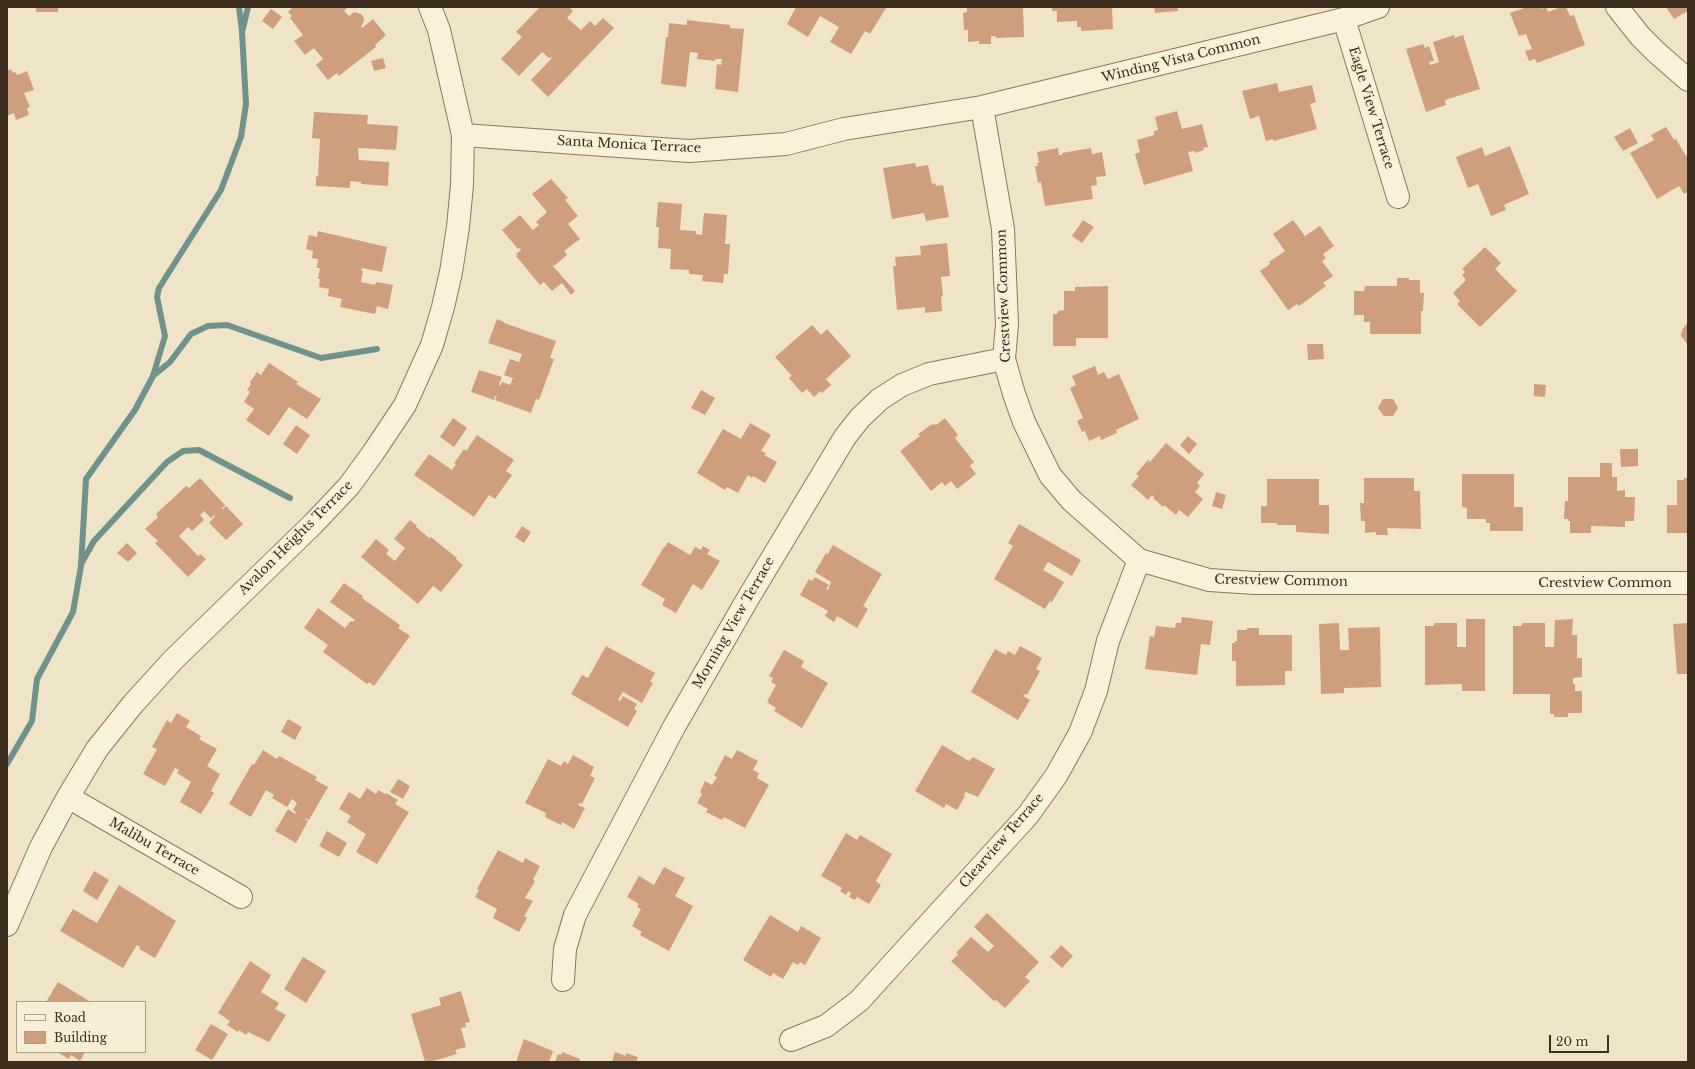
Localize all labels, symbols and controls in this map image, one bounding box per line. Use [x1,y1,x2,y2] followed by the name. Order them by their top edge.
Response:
[1100,32,1262,86] street label: Winding Vista Common
[1345,45,1397,171] street label: Eagle View Terrace
[556,133,702,157] street label: Santa Monica Terrace
[994,229,1014,363] street label: Crestview Common
[236,478,356,598] street label: Avalon Heights Terrace
[690,554,778,692] street label: Morning View Terrace
[1214,572,1348,590] street label: Crestview Common
[1538,575,1672,591] street label: Crestview Common
[957,790,1047,892] street label: Clearview Terrace
[106,815,202,879] street label: Malibu Terrace
[16,1001,146,1053] legend
[54,1010,86,1025] text: Road
[1551,1027,1611,1053] scale bar
[54,1030,107,1045] text: Building
[1556,1034,1588,1049] text: 20 m

